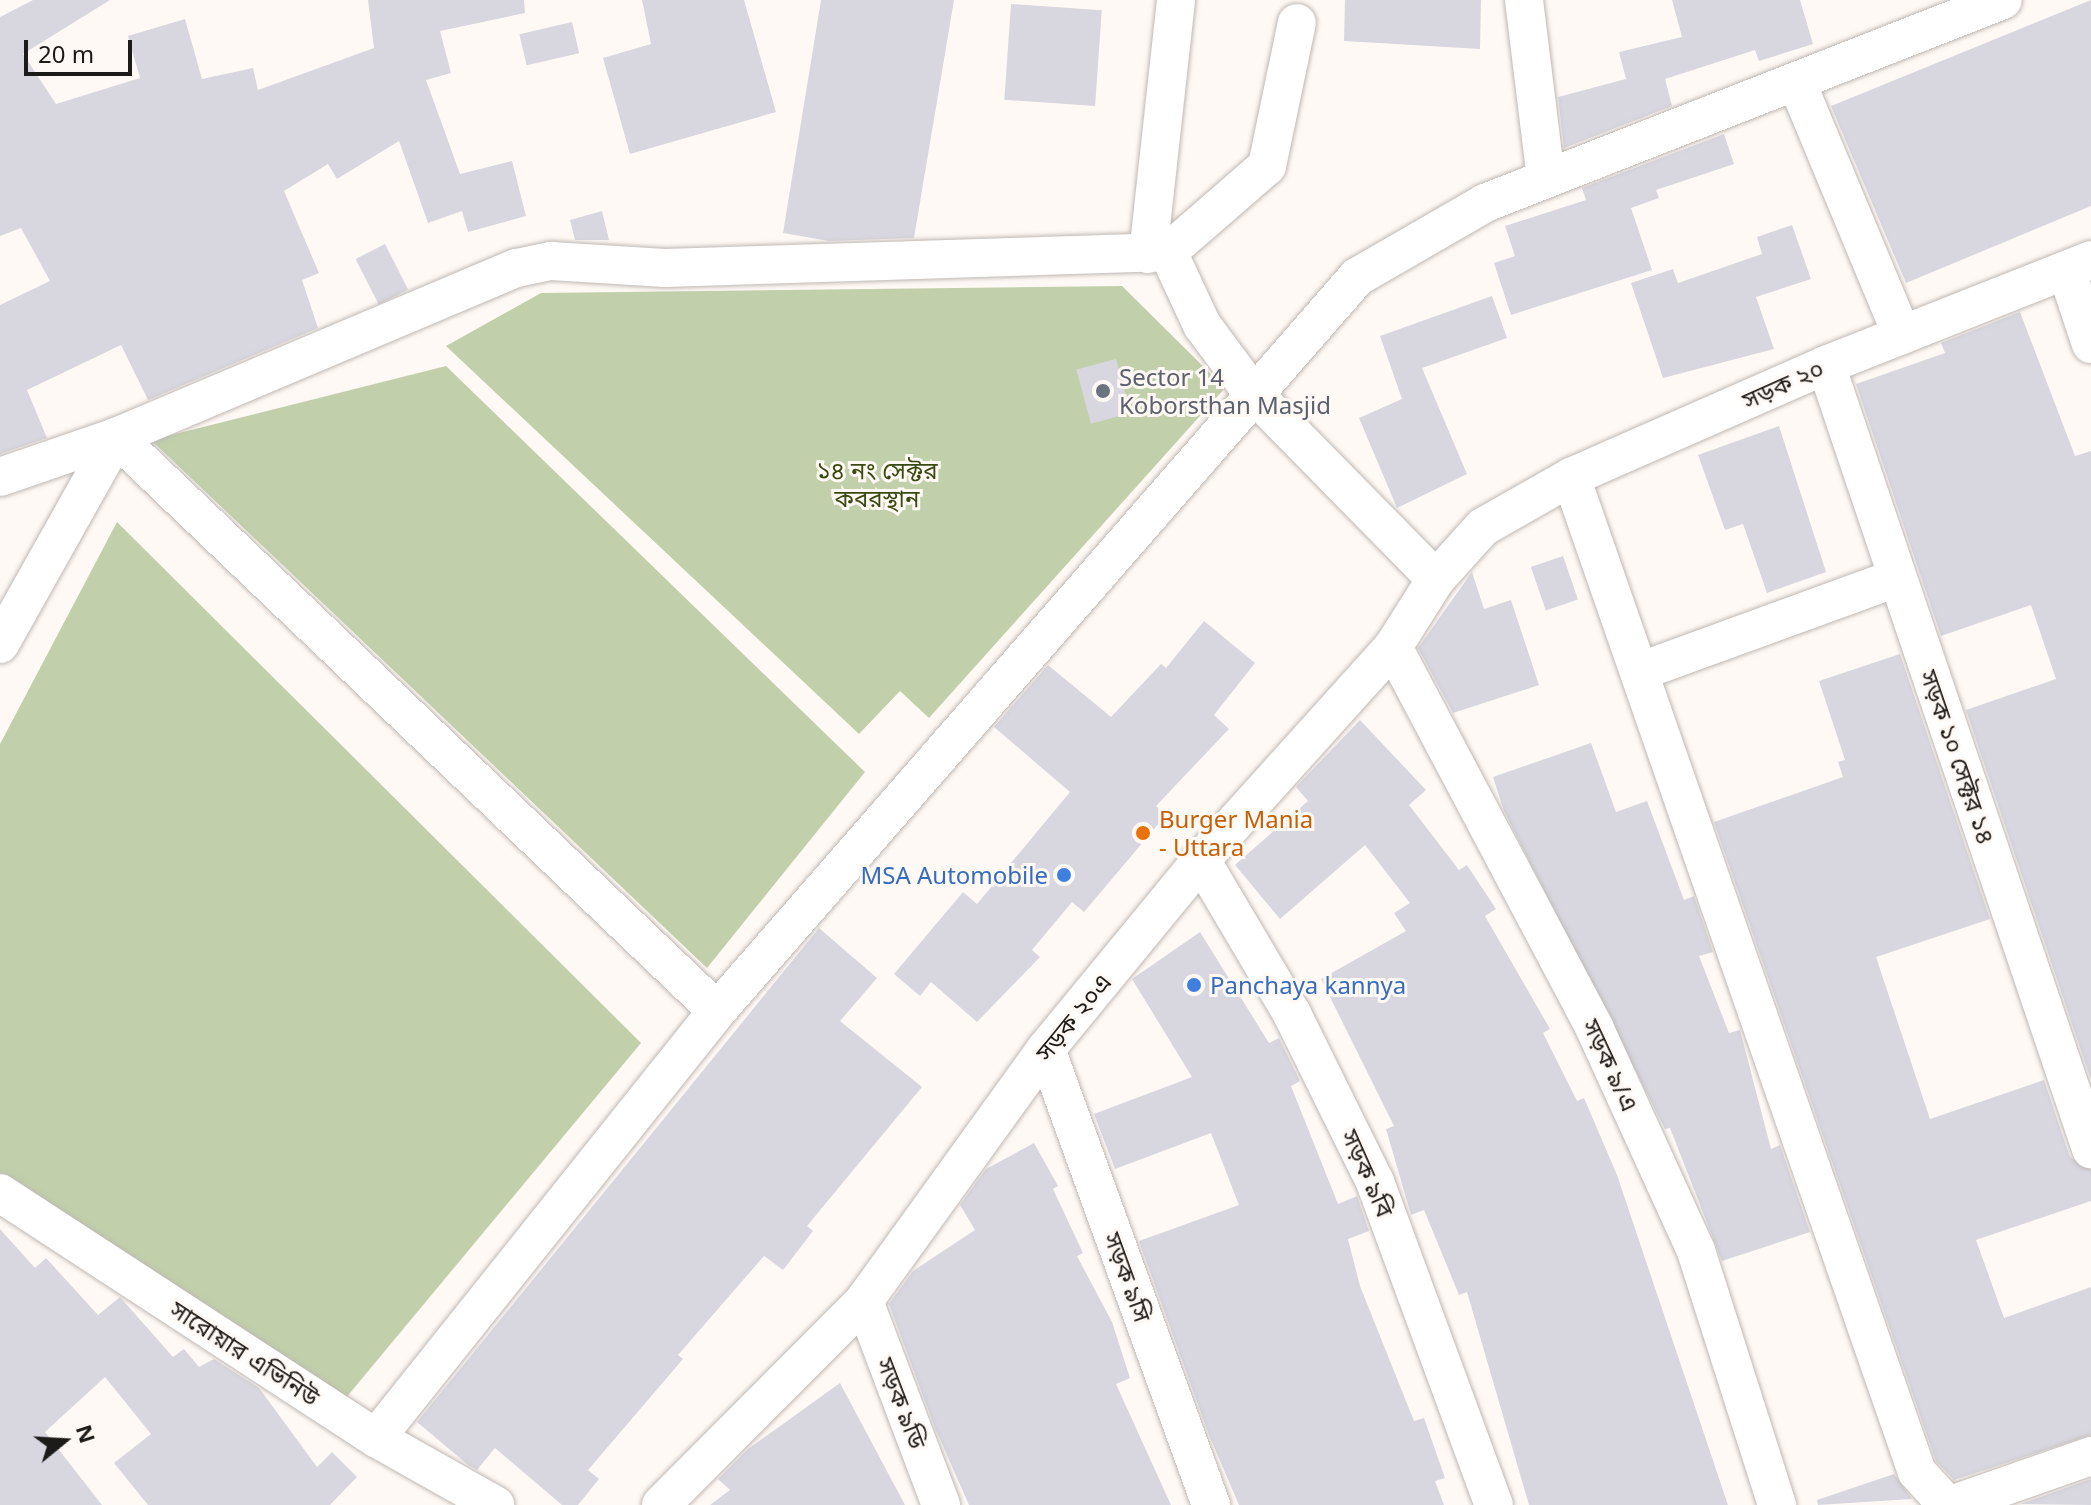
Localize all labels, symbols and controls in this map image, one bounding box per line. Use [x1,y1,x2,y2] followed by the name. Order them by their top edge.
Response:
[28,24,136,74] scale bar
[38,37,94,70] text: 20 m
[1738,353,1828,415] street label: সড়ক ২০
[1119,363,1331,419] place label: Sector 14 Koborsthan Masjid
[1094,382,1112,400] marker: Sector 14 Koborsthan Masjid
[816,456,938,512] park label: ১৪ নং সেক্টর কবরস্থান
[1915,666,2001,848] street label: সড়ক ১০ সেক্টর ১৪
[1159,805,1313,861] place label: Burger Mania - Uttara
[1134,824,1152,842] marker: Burger Mania - Uttara
[860,861,1048,889] place label: MSA Automobile
[1055,866,1073,884] marker: MSA Automobile
[1029,968,1117,1066] street label: সড়ক ২০এ
[1210,971,1406,999] place label: Panchaya kannya
[1185,976,1203,994] marker: Panchaya kannya
[1577,1014,1645,1116] street label: সড়ক ৯/এ
[1336,1125,1400,1221] street label: সড়ক ৯বি
[1099,1228,1157,1326] street label: সড়ক ৯সি
[165,1294,325,1412] street label: সারোয়ার এভিনিউ
[871,1353,933,1453] street label: সড়ক ৯ডি
[24,1401,104,1481] north arrow
[70,1420,104,1447] text: N

